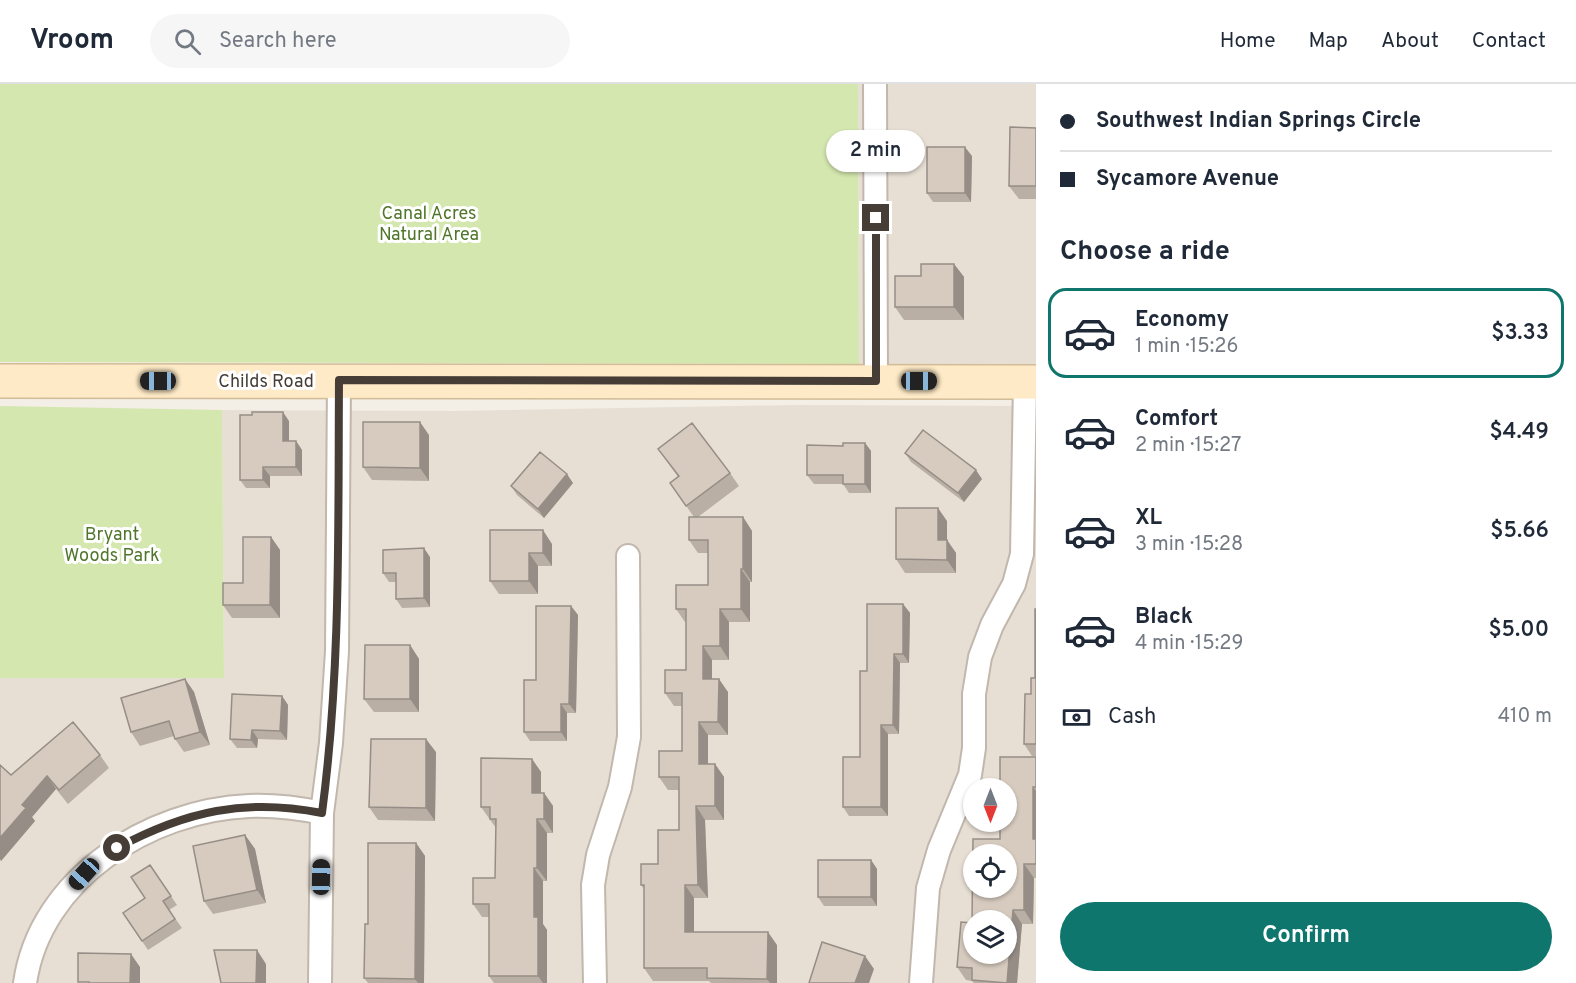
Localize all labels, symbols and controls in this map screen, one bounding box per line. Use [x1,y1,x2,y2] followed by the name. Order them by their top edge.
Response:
[150,14,570,68] search box
[30,23,114,59] text: Vroom
[171,25,204,58] icon: search
[219,28,337,55] text: Search here
[1220,28,1276,55] text: Home
[1309,28,1348,55] text: Map
[1381,28,1439,55] text: About
[1472,28,1546,55] text: Contact
[1096,108,1421,135] text: Southwest Indian Springs Circle
[826,131,926,173] callout: 2 min
[850,138,901,164] text: 2 min
[1096,166,1279,193] text: Sycamore Avenue
[379,203,479,247] park label: Canal Acres Natural Area
[862,204,889,231] route end
[1060,235,1230,269] text: Choose a ride
[1063,306,1117,360] icon: car
[1135,307,1229,334] text: Economy
[1491,320,1549,347] text: $3.33
[1135,334,1238,360] text: 1 min · 15:26
[218,371,314,394] street label: Childs Road
[140,372,176,390] car
[901,372,937,390] car
[1063,405,1117,459] icon: car
[1135,406,1218,433] text: Comfort
[1489,419,1549,446] text: $4.49
[1135,433,1241,459] text: 2 min · 15:27
[1063,504,1117,558] icon: car
[1135,505,1162,532] text: XL
[1490,518,1549,545] text: $5.66
[64,524,160,568] park label: Bryant Woods Park
[1135,532,1243,558] text: 3 min · 15:28
[1063,603,1117,657] icon: car
[1135,604,1193,631] text: Black
[1488,617,1549,644] text: $5.00
[1135,631,1243,657] text: 4 min · 15:29
[1060,701,1093,734] icon: cash
[1108,704,1157,731] text: Cash
[1498,704,1552,730] text: 410 m
[963,778,1017,832] north arrow
[963,778,1017,964] map controls
[103,834,130,861] route start
[963,844,1017,898] button: locate
[65,855,103,893] car
[312,859,330,895] car
[1060,902,1552,971] button: Confirm
[963,910,1017,964] button: layers

